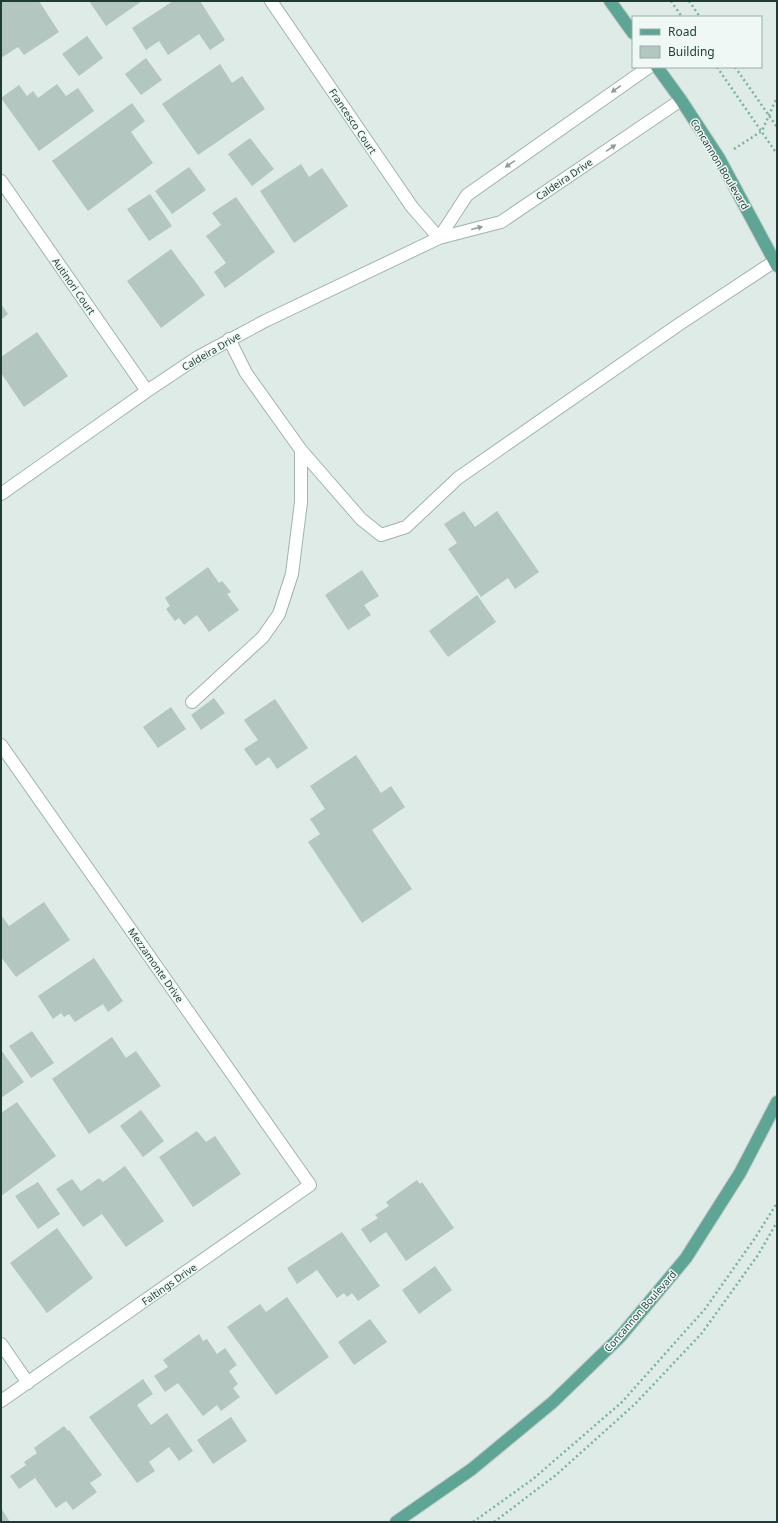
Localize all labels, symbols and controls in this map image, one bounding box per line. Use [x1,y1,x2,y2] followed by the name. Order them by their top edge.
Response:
[632,16,762,68] legend
[668,23,697,40] text: Road
[668,43,715,60] text: Building
[611,85,622,93] one-way arrow
[326,86,380,157] street label: Francesco Court
[687,116,753,212] street label: Concannon Boulevard
[606,144,616,152] one-way arrow
[533,155,595,203] street label: Caldeira Drive
[505,160,516,168] one-way arrow
[470,225,483,231] one-way arrow
[49,255,99,318] street label: Autinori Court
[179,328,243,373] street label: Caldeira Drive
[125,925,187,1005] street label: Mezzamonte Drive
[139,1260,200,1308] street label: Faltings Drive
[601,1267,679,1355] street label: Concannon Boulevard

